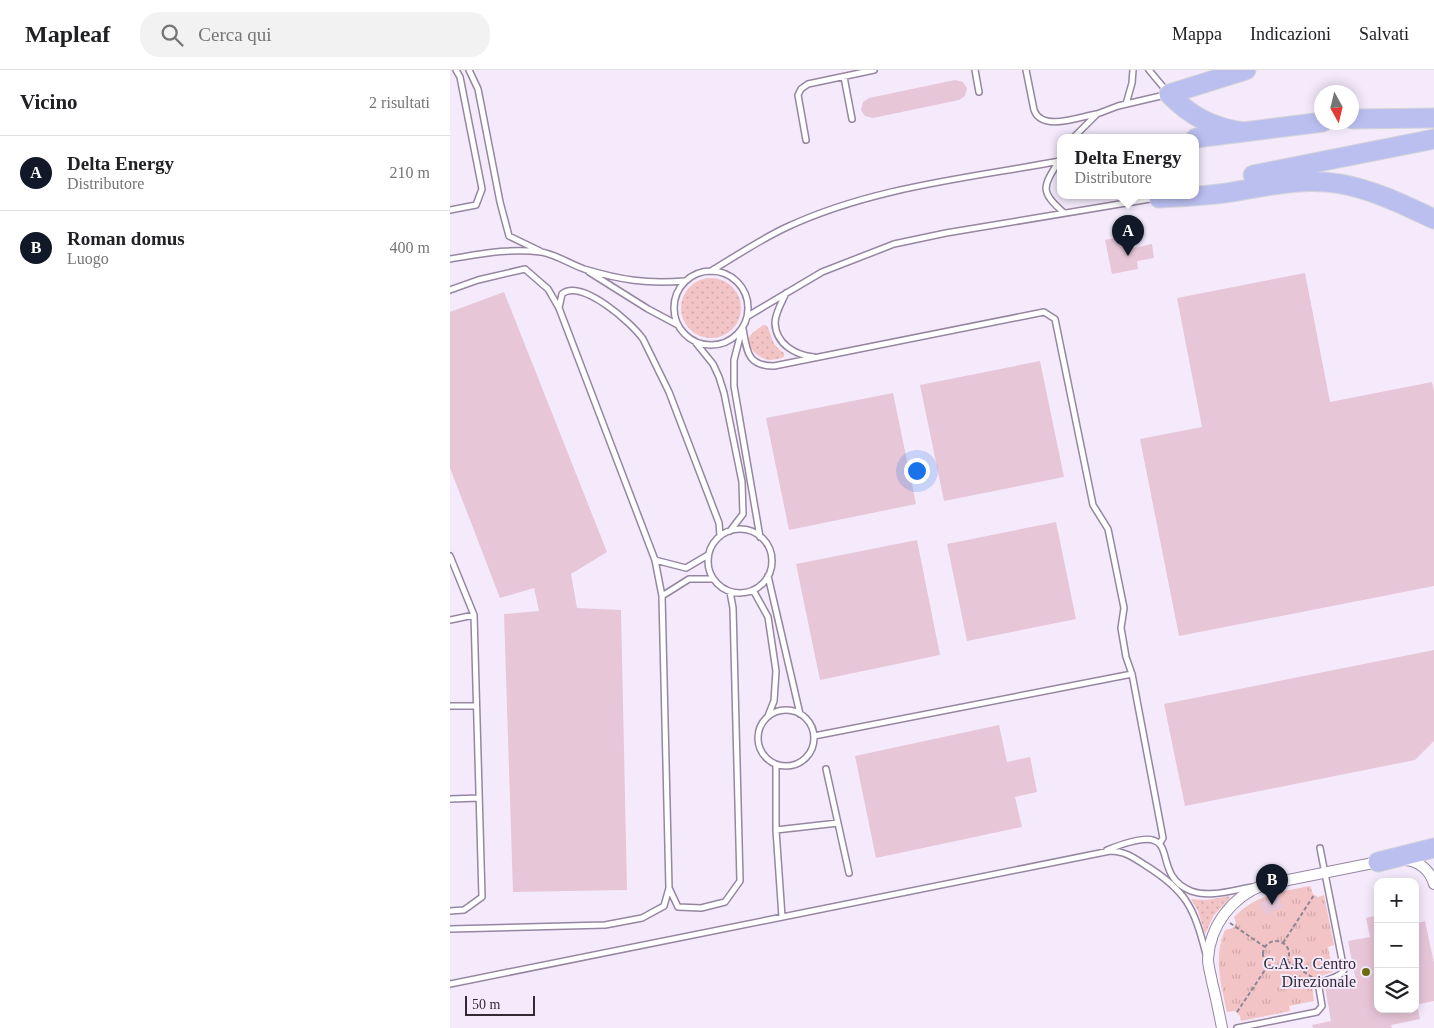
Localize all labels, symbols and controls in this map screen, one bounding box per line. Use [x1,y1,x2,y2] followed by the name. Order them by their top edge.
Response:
[140,12,490,57] search box
[25,21,110,47] text: Mapleaf
[158,21,186,49] icon: search
[198,24,272,45] text: Cerca qui
[1172,24,1222,44] text: Mappa
[1250,24,1331,44] text: Indicazioni
[1359,24,1409,44] text: Salvati
[1314,85,1359,130] north arrow
[20,90,78,114] text: Vicino
[369,94,430,111] text: 2 risultati
[1057,134,1199,199] popup
[1074,147,1182,168] text: Delta Energy
[67,153,174,174] text: Delta Energy
[30,164,42,181] text: A
[390,164,430,181] text: 210 m
[1074,169,1152,186] text: Distributore
[67,175,144,192] text: Distributore
[1112,215,1144,256] pin: A
[67,228,185,249] text: Roman domus
[31,239,41,256] text: B
[390,239,430,256] text: 400 m
[67,250,109,267] text: Luogo
[904,458,930,484] your location
[1256,864,1288,905] pin: B
[1374,878,1419,1013] map controls
[1374,878,1419,923] button: +
[1374,923,1419,968] button: −
[1264,955,1356,990] place label: C.A.R. Centro Direzionale
[1360,966,1372,978] marker: C.A.R. Centro Direzionale
[1374,968,1419,1013] button: layers
[465,993,535,1016] scale bar
[472,997,500,1012] text: 50 m

